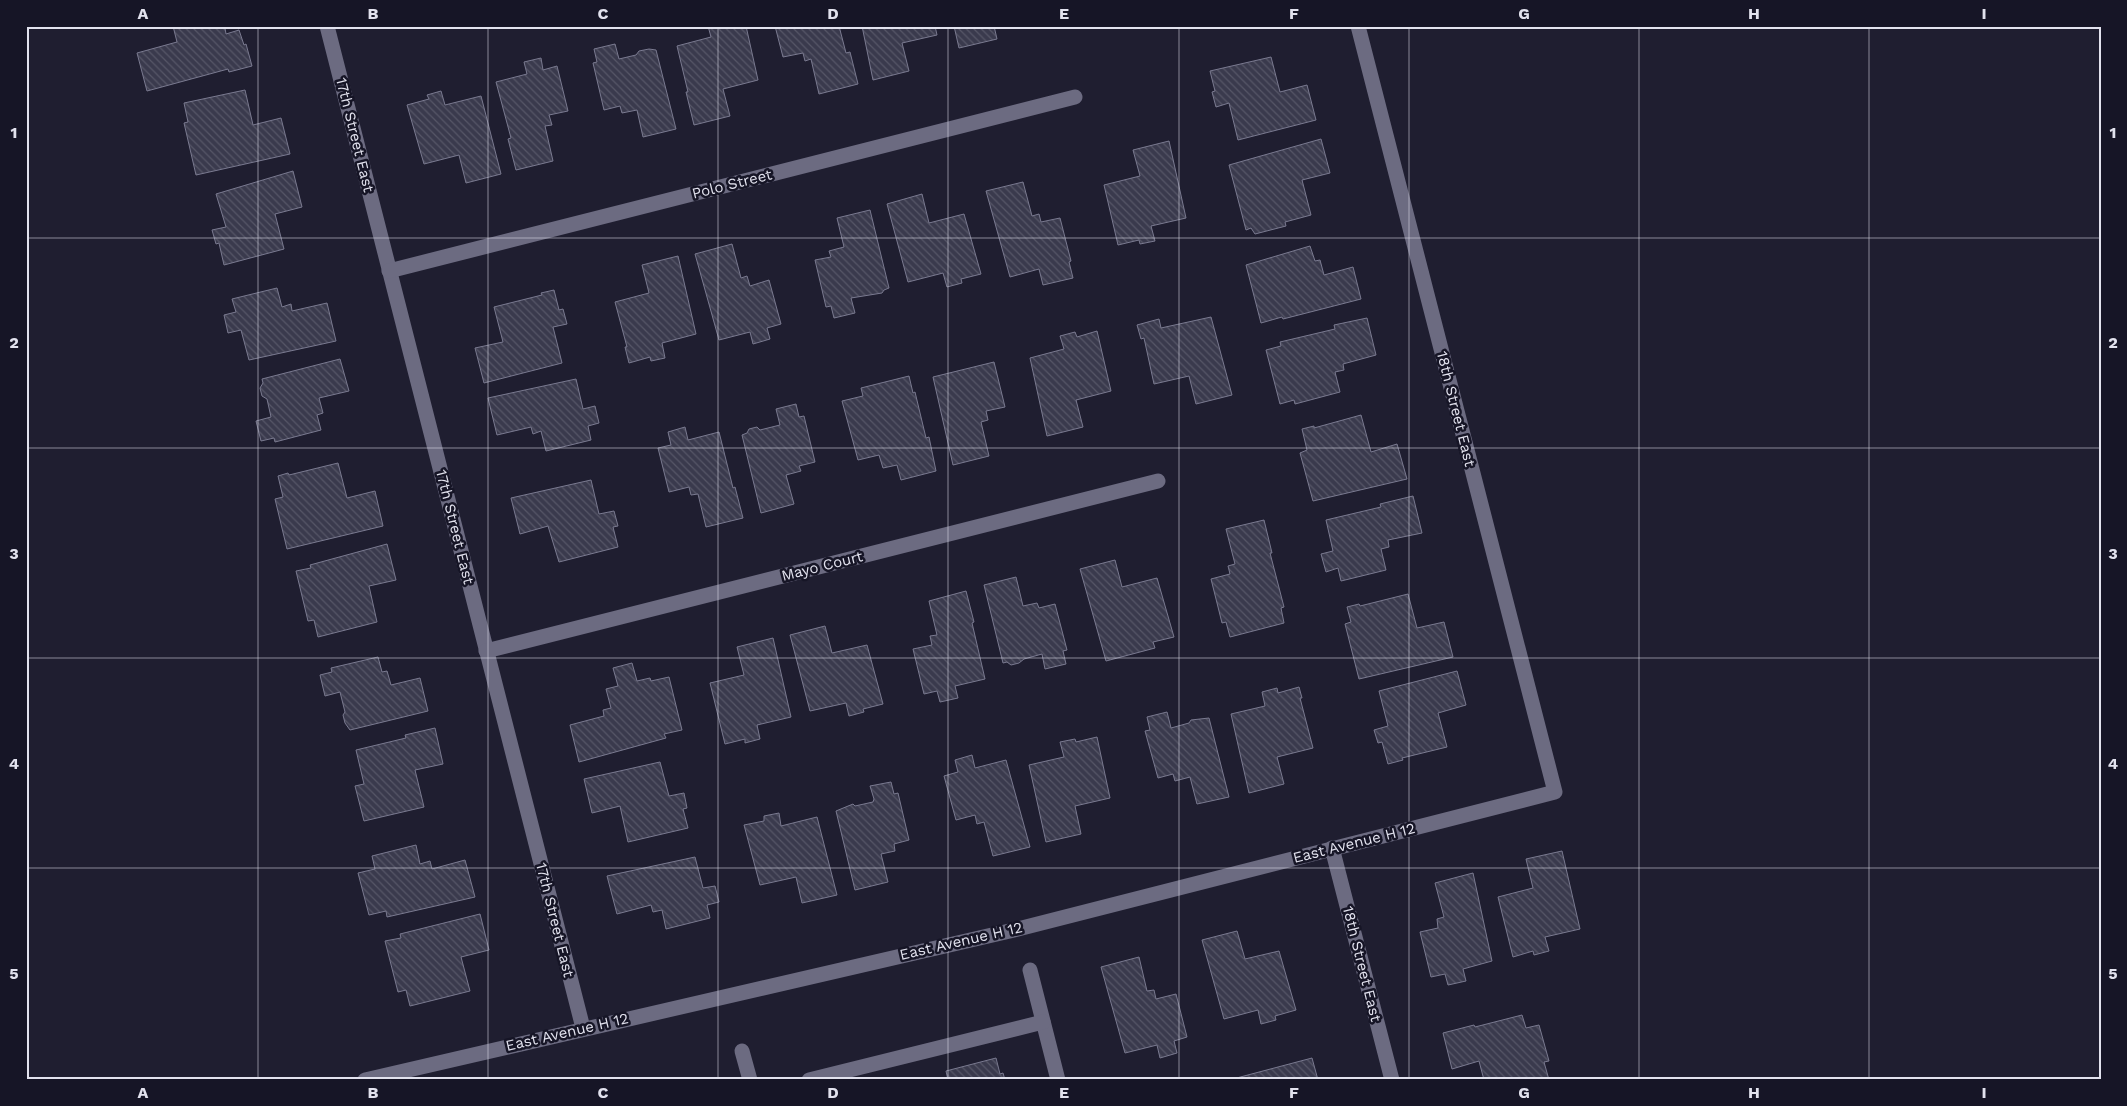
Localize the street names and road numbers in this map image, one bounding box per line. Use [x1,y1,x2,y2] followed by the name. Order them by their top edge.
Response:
[332,76,378,195] street label: 17th Street East
[690,165,775,203] street label: Polo Street
[1433,349,1479,469] street label: 18th Street East
[432,468,478,587] street label: 17th Street East
[779,547,865,585] street label: Mayo Court
[1291,819,1417,867] street label: East Avenue H 12
[532,861,578,980] street label: 17th Street East
[1339,904,1385,1024] street label: 18th Street East
[898,918,1024,964] street label: East Avenue H 12
[504,1009,630,1055] street label: East Avenue H 12

